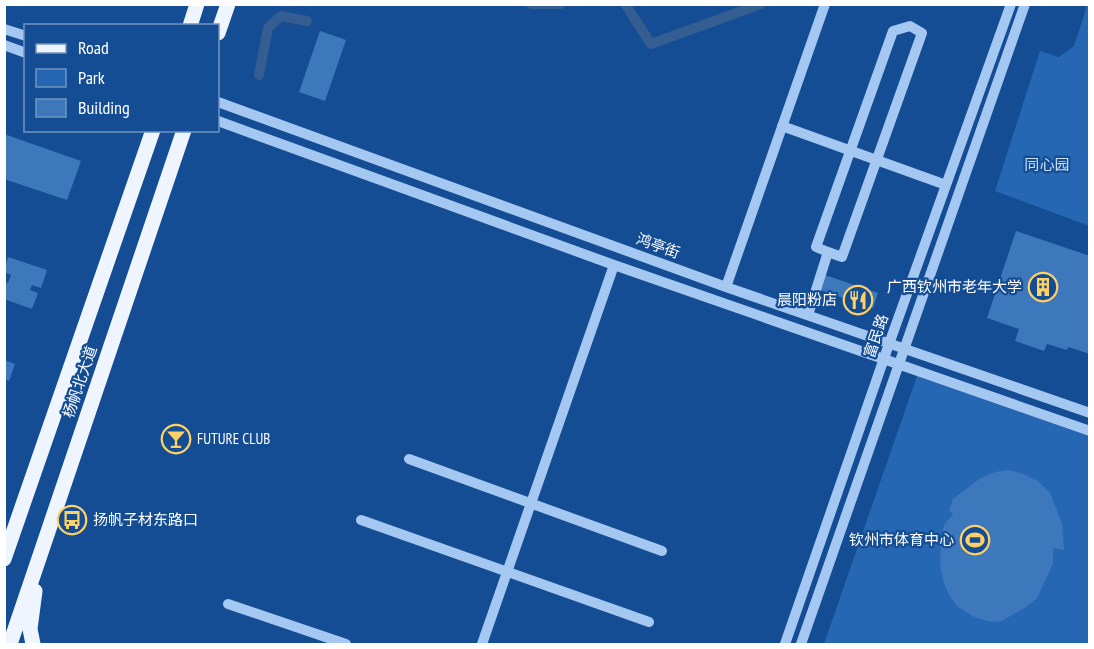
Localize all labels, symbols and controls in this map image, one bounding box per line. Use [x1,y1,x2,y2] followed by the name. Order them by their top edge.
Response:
[24,24,219,132] legend
[78,36,109,59] text: Road
[78,66,105,89] text: Park
[78,96,130,119] text: Building
[1024,155,1070,174] park label: 同心园
[634,229,683,262] street label: 鸿亭街
[1027,271,1059,303] building icon: 广西钦州市老年大学
[887,277,1022,296] place label: 广西钦州市老年大学
[842,284,874,316] restaurant icon: 晨阳粉店
[777,290,837,309] place label: 晨阳粉店
[859,311,892,360] street label: 富民路
[58,343,101,420] street label: 杨帆北大道
[160,423,192,455] bar icon: FUTURE CLUB
[197,429,270,448] place label: FUTURE CLUB
[56,504,88,536] bus stop icon: 扬帆子材东路口
[93,510,198,529] place label: 扬帆子材东路口
[959,524,991,556] sports icon: 钦州市体育中心
[849,530,954,549] place label: 钦州市体育中心

